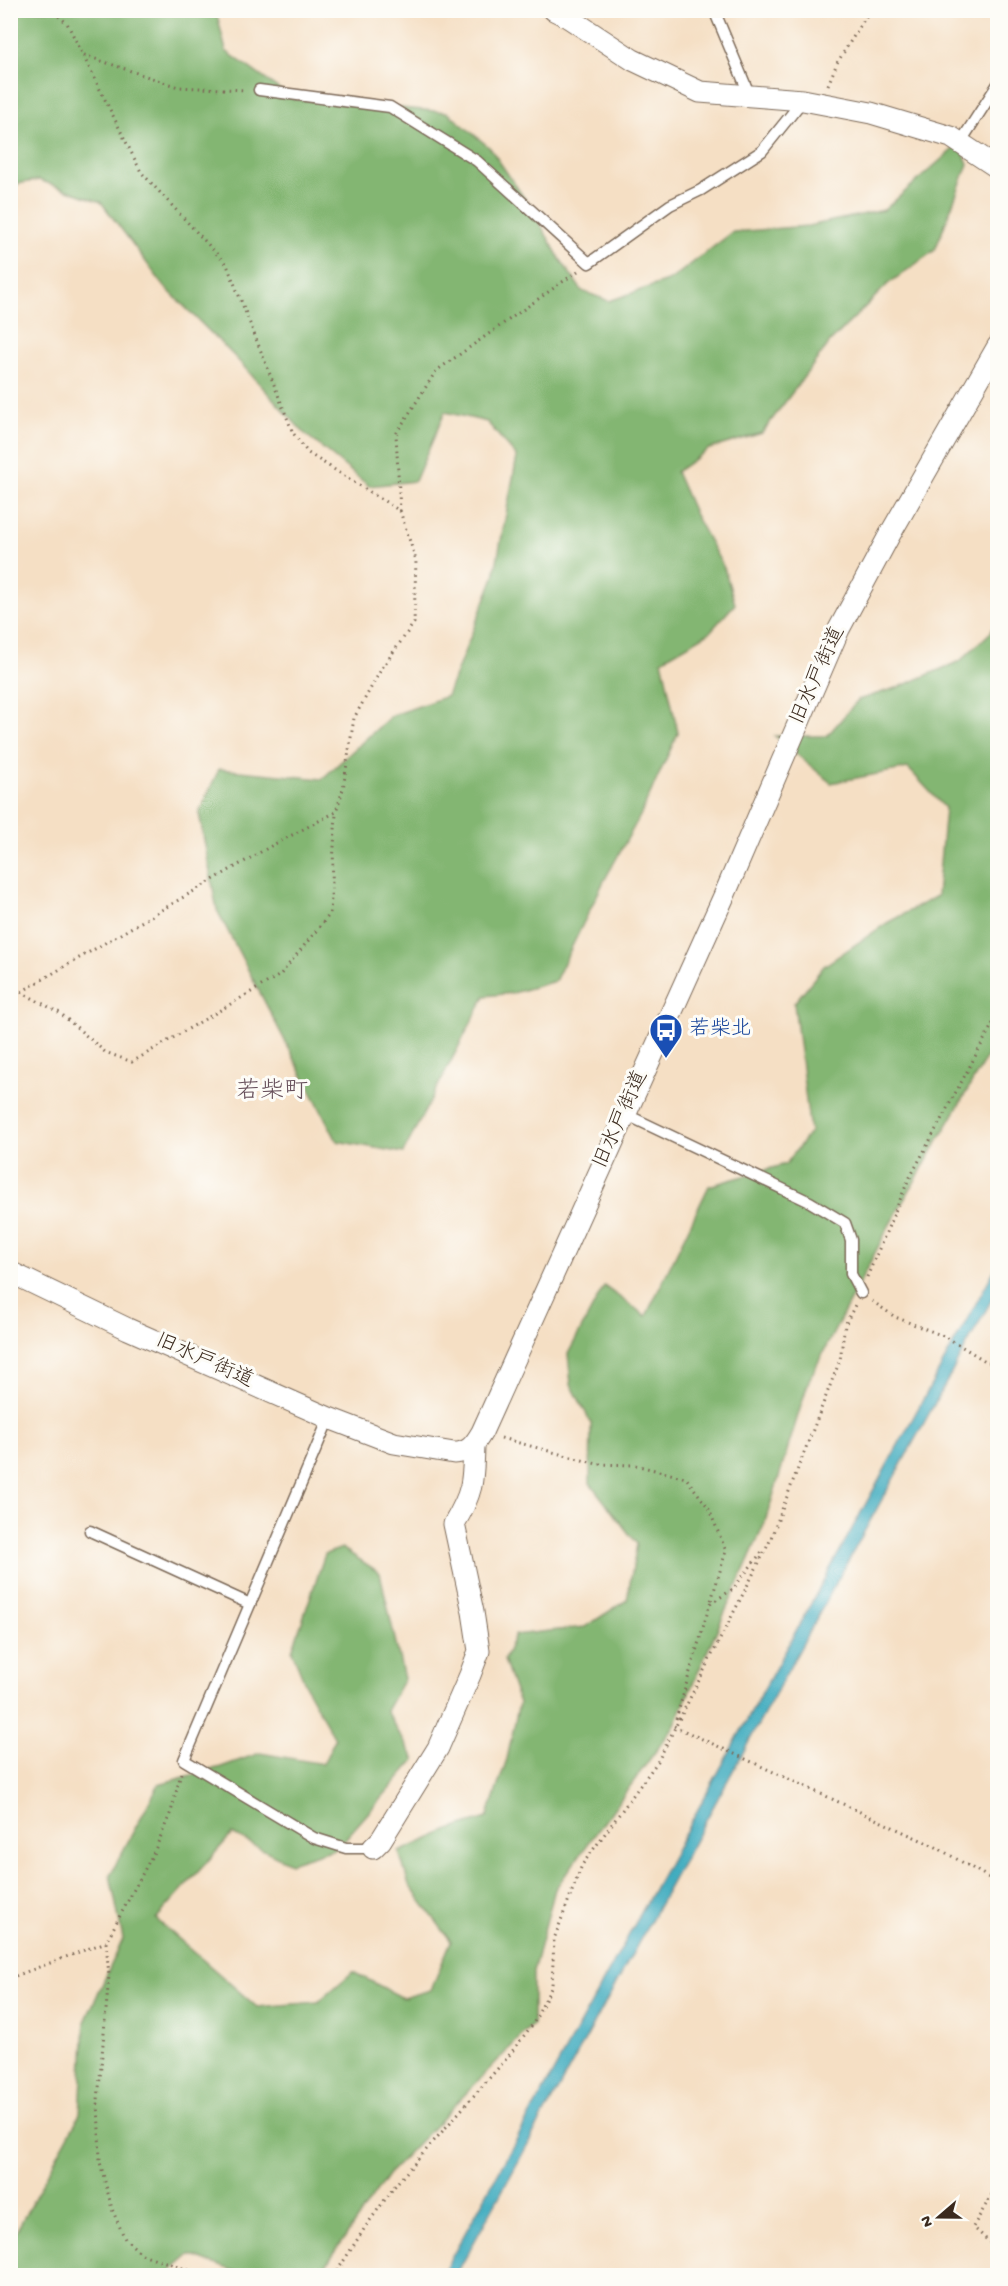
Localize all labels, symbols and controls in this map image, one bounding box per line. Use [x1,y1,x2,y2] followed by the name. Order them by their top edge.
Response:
[785,623,852,729] street label: 旧水戸街道
[648,1012,684,1059] bus stop icon: 若柴北
[689,1017,752,1043] place label: 若柴北
[588,1067,655,1173] street label: 旧水戸街道
[236,1077,308,1107] district label: 若柴町
[151,1328,257,1395] street label: 旧水戸街道
[909,2187,969,2247] north arrow
[917,2212,939,2229] text: N

